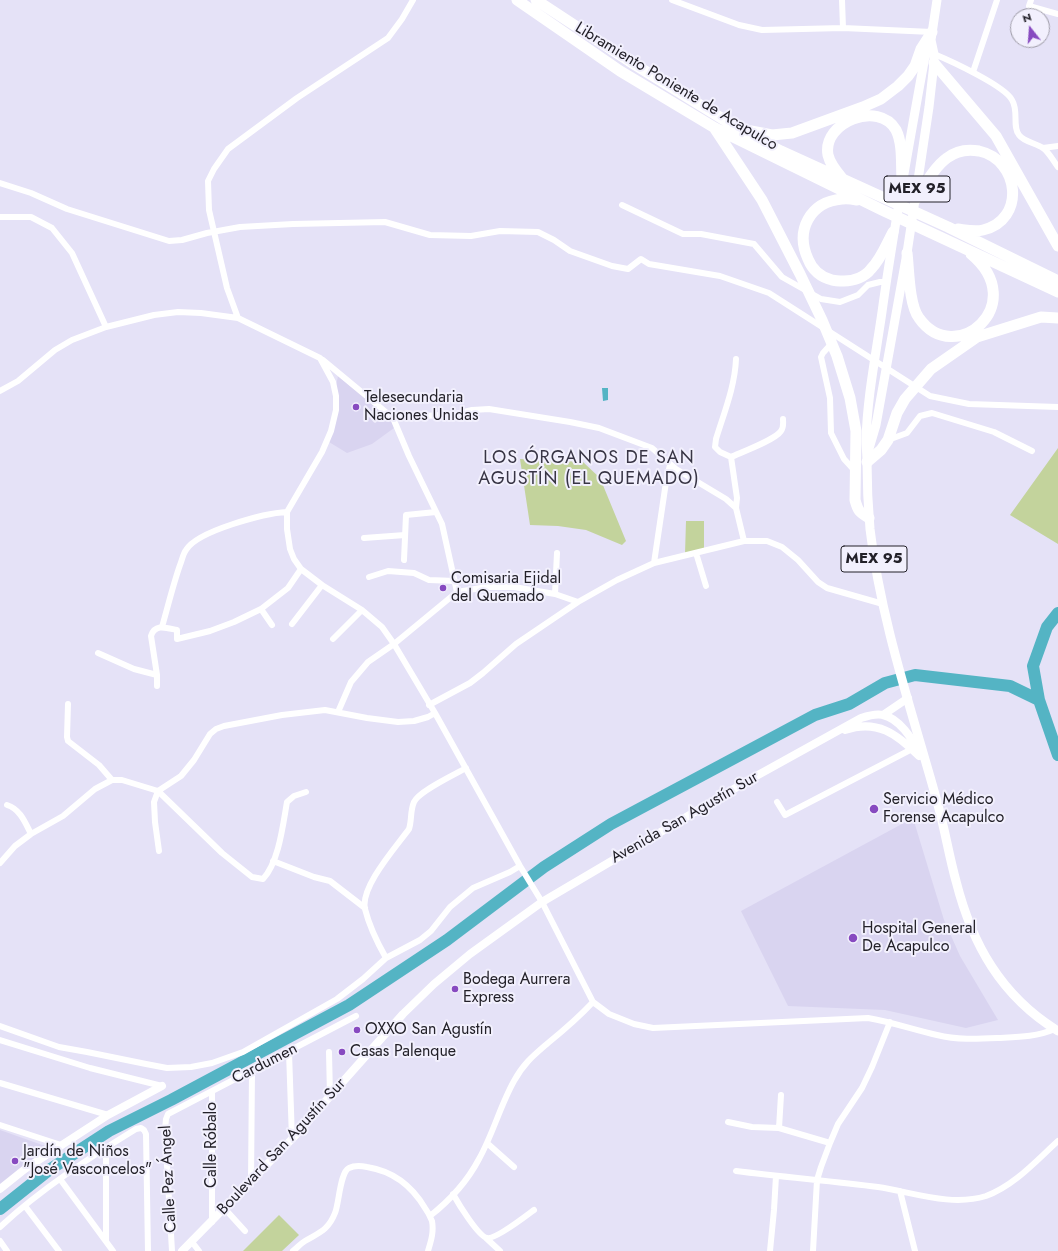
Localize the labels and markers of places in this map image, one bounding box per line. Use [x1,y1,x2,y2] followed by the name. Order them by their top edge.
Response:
[364,388,478,426] place label: Telesecundaria Naciones Unidas
[351,402,361,412] marker: Telesecundaria Naciones Unidas
[451,569,561,607] place label: Comisaria Ejidal del Quemado
[438,583,448,593] marker: Comisaria Ejidal del Quemado
[883,790,1004,828] place label: Servicio Médico Forense Acapulco
[868,803,880,815] marker: Servicio Médico Forense Acapulco
[862,919,976,957] place label: Hospital General De Acapulco
[847,932,859,944] marker: Hospital General De Acapulco
[463,970,570,1008] place label: Bodega Aurrera Express
[450,984,460,994] marker: Bodega Aurrera Express
[365,1020,492,1040] place label: OXXO San Agustín
[352,1025,362,1035] marker: OXXO San Agustín
[350,1042,456,1062] place label: Casas Palenque
[337,1047,347,1057] marker: Casas Palenque
[23,1142,152,1180] place label: Jardín de Niños "José Vasconcelos"
[10,1156,20,1166] marker: Jardín de Niños "José Vasconcelos"

